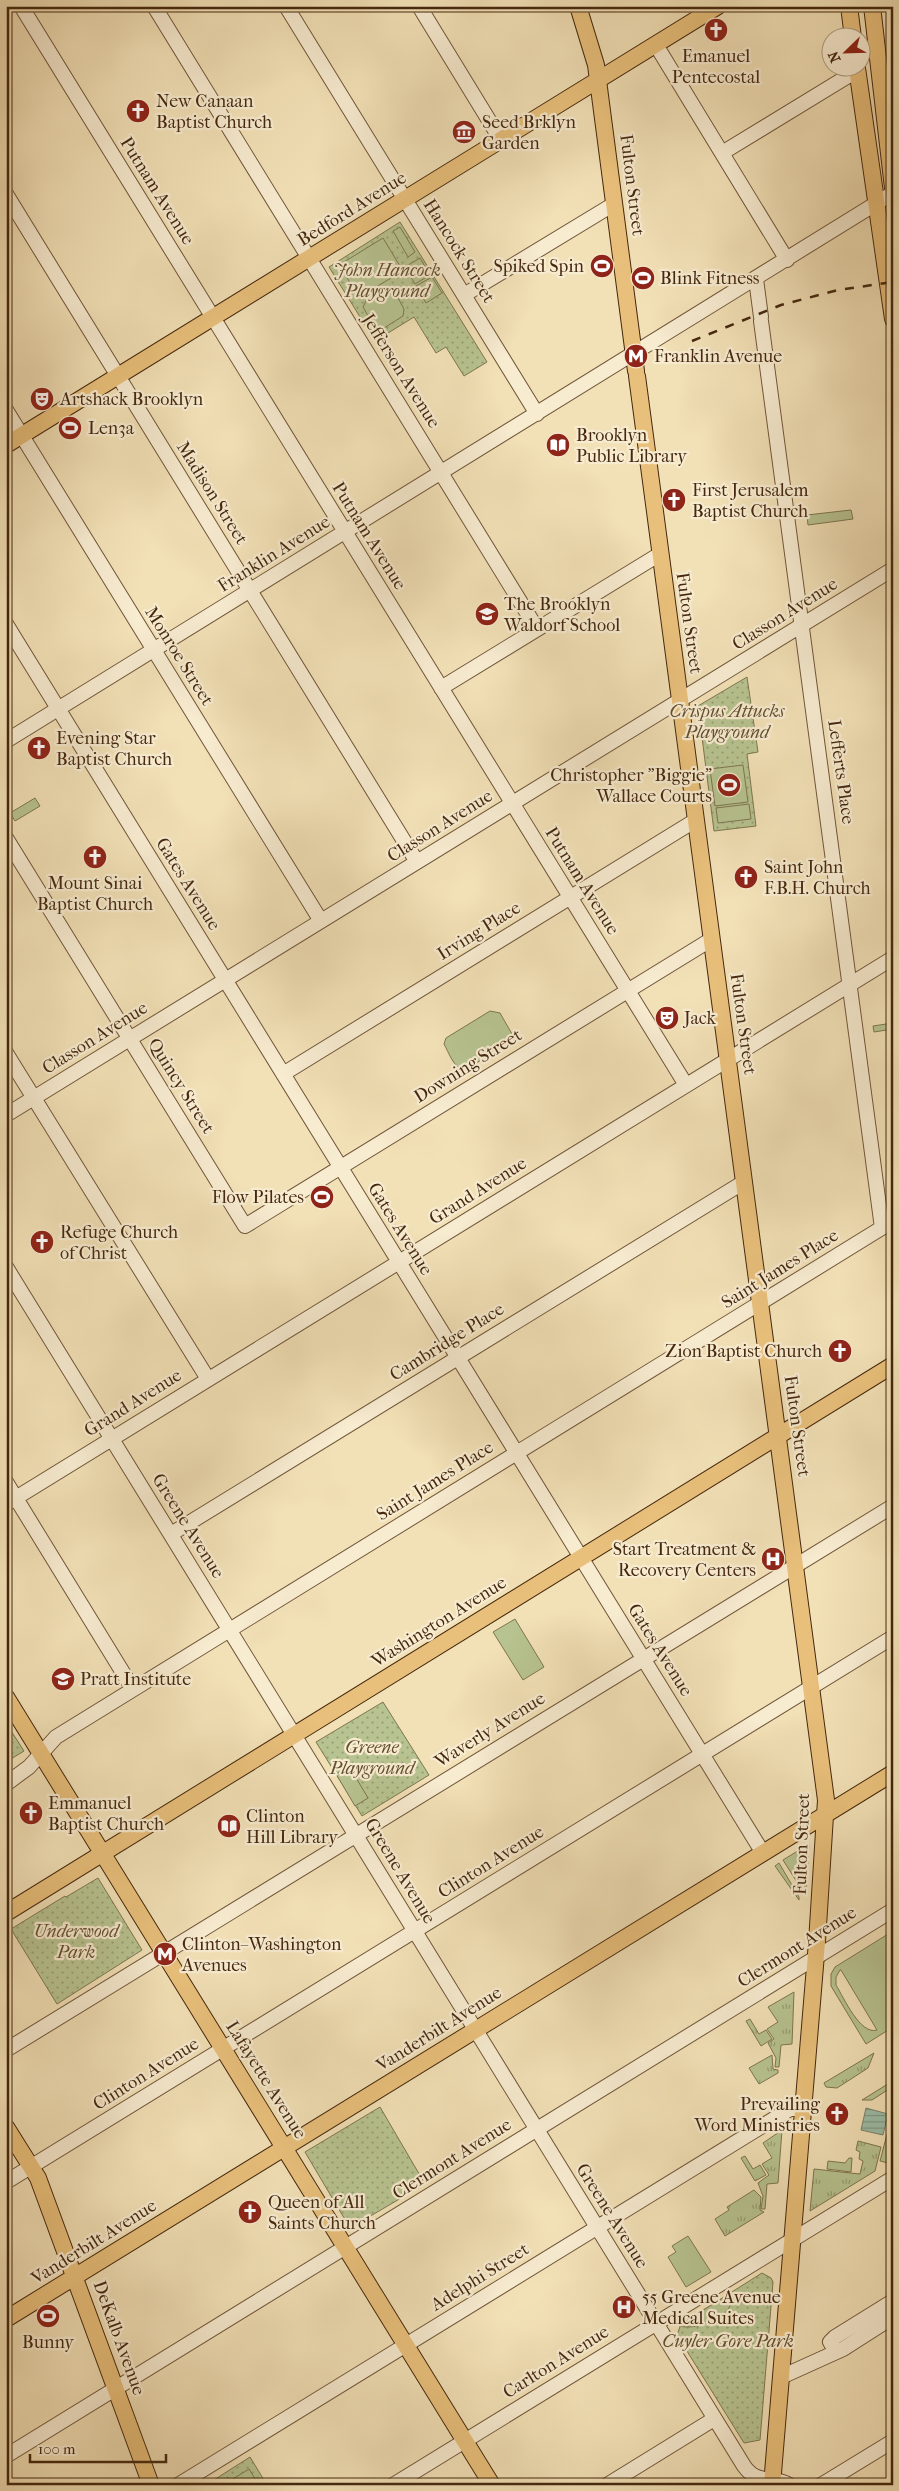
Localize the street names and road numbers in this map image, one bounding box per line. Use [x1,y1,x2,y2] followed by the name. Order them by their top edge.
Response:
[115,133,199,249] street label: Putnam Avenue
[615,133,649,237] street label: Fulton Street
[294,167,410,251] street label: Bedford Avenue
[419,195,500,307] street label: Hancock Street
[356,308,445,432] street label: Jefferson Avenue
[172,438,252,549] street label: Madison Street
[327,478,411,594] street label: Putnam Avenue
[214,511,334,597] street label: Franklin Avenue
[672,571,707,676] street label: Fulton Street
[728,573,842,655] street label: Classon Avenue
[140,603,218,710] street label: Monroe Street
[823,719,859,826] street label: Lefferts Place
[383,785,497,867] street label: Classon Avenue
[540,823,624,939] street label: Putnam Avenue
[151,834,225,934] street label: Gates Avenue
[434,897,524,965] street label: Irving Place
[726,972,761,1077] street label: Fulton Street
[38,997,152,1079] street label: Classon Avenue
[410,1024,526,1108] street label: Downing Street
[143,1034,219,1138] street label: Quincy Street
[425,1153,531,1229] street label: Grand Avenue
[363,1179,437,1279] street label: Gates Avenue
[718,1225,842,1313] street label: Saint James Place
[386,1298,508,1386] street label: Cambridge Place
[80,1365,186,1441] street label: Grand Avenue
[780,1374,815,1479] street label: Fulton Street
[373,1437,497,1525] street label: Saint James Place
[147,1470,229,1582] street label: Greene Avenue
[367,1572,510,1672] street label: Washington Avenue
[623,1600,697,1700] street label: Gates Avenue
[430,1688,549,1773] street label: Waverly Avenue
[790,1792,814,1895] street label: Fulton Street
[360,1814,440,1928] street label: Greene Avenue
[434,1821,548,1903] street label: Clinton Avenue
[734,1902,860,1992] street label: Clermont Avenue
[372,1982,506,2076] street label: Vanderbilt Avenue
[221,2017,311,2143] street label: Lafayette Avenue
[89,2033,203,2115] street label: Clinton Avenue
[389,2114,515,2204] street label: Clermont Avenue
[571,2160,653,2272] street label: Greene Avenue
[27,2195,161,2289] street label: Vanderbilt Avenue
[426,2238,533,2316] street label: Adelphi Street
[89,2278,149,2398] street label: DeKalb Avenue
[499,2321,613,2403] street label: Carlton Avenue

